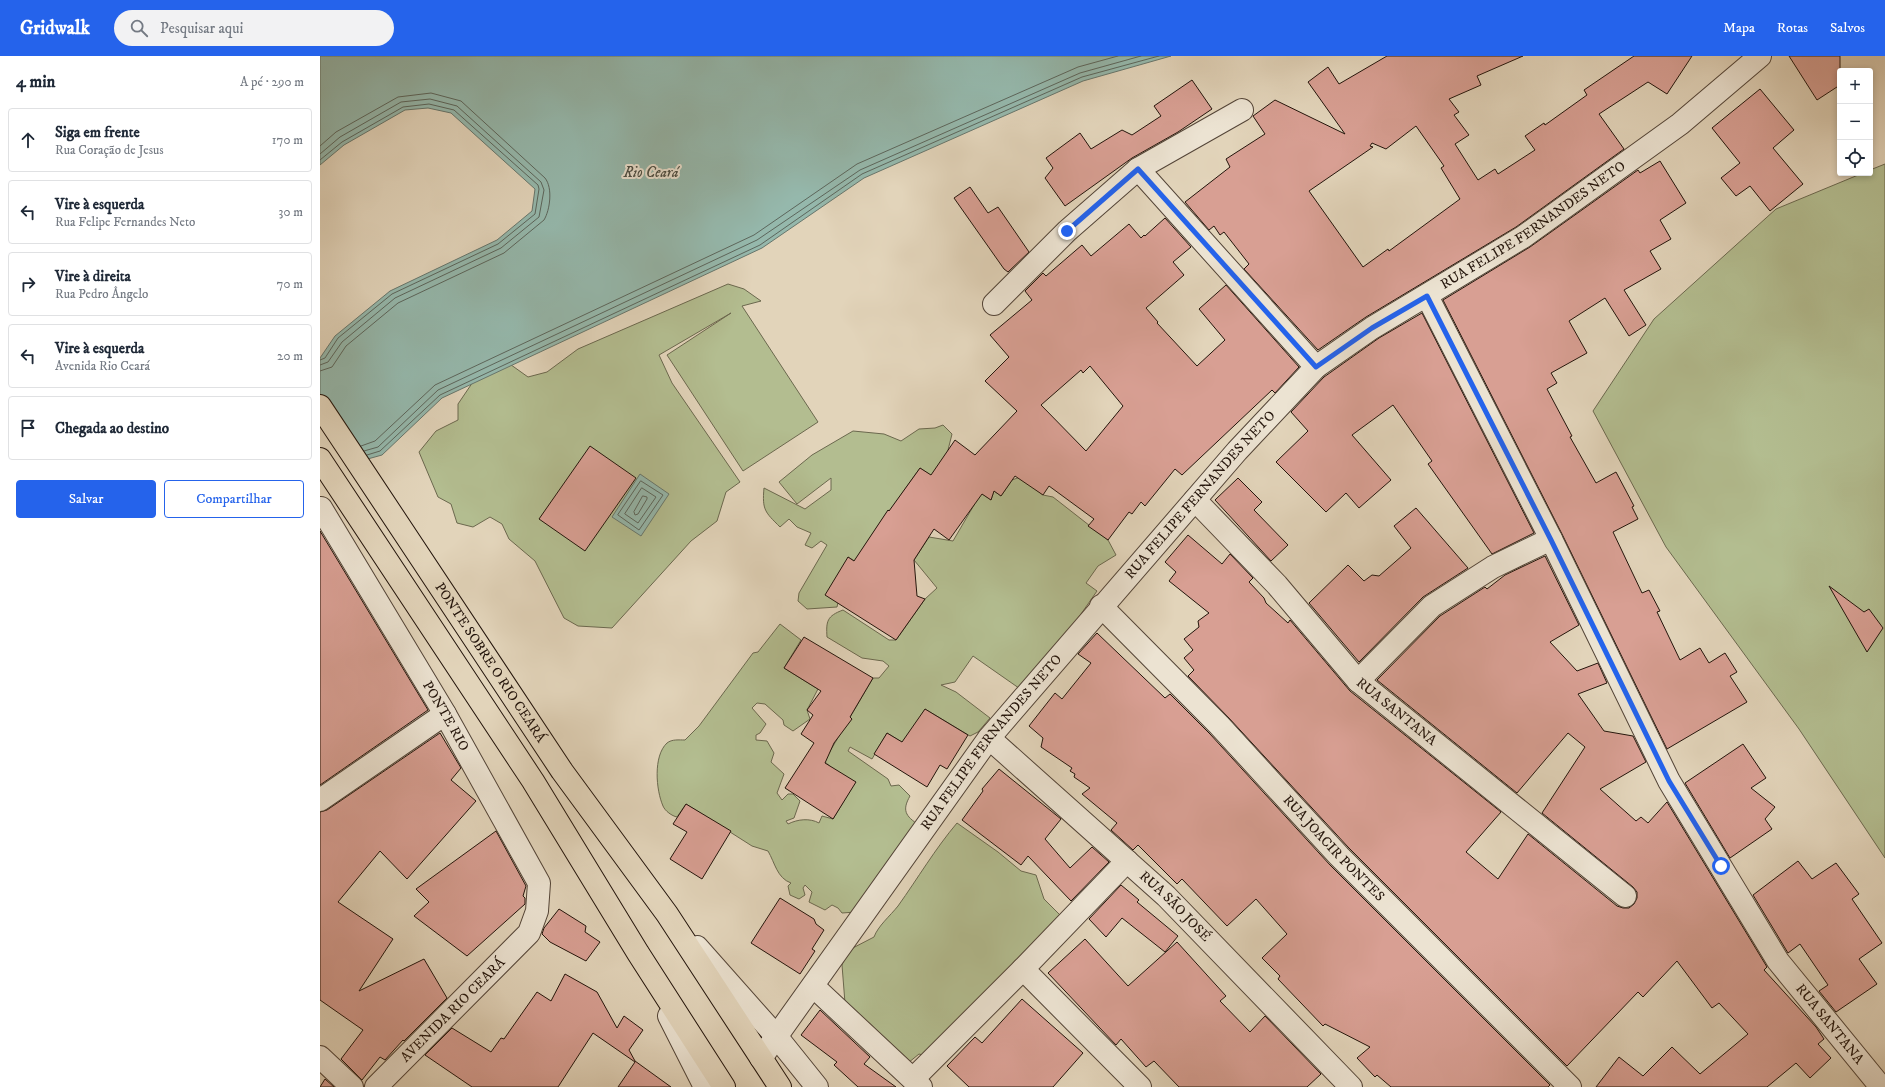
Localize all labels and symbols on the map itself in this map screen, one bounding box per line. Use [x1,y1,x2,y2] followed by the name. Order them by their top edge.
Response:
[1437,157,1629,294] street label: RUA FELIPE FERNANDES NETO
[622,163,680,182] water label: Rio Ceará
[1058,222,1076,240] route end
[1121,407,1279,583] street label: RUA FELIPE FERNANDES NETO
[431,579,550,747] street label: PONTE SOBRE O RIO CEARÁ
[917,651,1066,834] street label: RUA FELIPE FERNANDES NETO
[1352,674,1441,751] street label: RUA SANTANA
[418,678,473,754] street label: PONTE RIO
[1279,791,1388,905] street label: RUA JOACIR PONTES
[1712,857,1730,875] route start
[1135,867,1215,946] street label: RUA SÃO JOSÉ
[397,953,510,1066] street label: AVENIDA RIO CEARÁ
[1791,980,1868,1069] street label: RUA SANTANA

